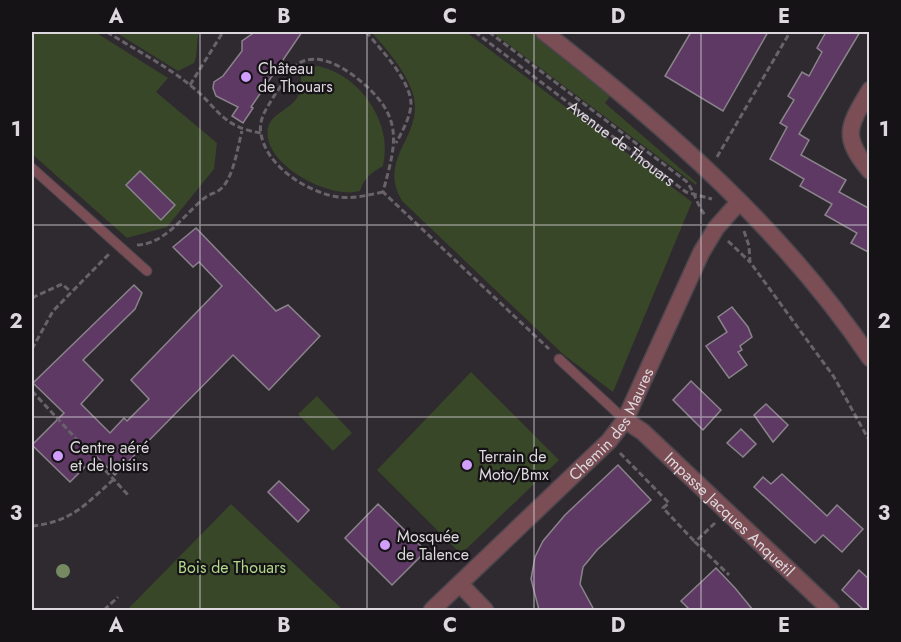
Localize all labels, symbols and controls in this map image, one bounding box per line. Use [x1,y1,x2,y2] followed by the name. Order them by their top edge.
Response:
[108,2,124,31] text: A
[277,2,291,31] text: B
[443,2,457,31] text: C
[611,2,625,31] text: D
[778,2,790,31] text: E
[258,57,333,98] place label: Château de Thouars
[239,70,253,84] marker: Château de Thouars
[563,95,680,192] street label: Avenue de Thouars
[11,115,21,144] text: 1
[879,115,889,144] text: 1
[9,307,23,336] text: 2
[877,307,891,336] text: 2
[564,364,659,486] street label: Chemin des Maures
[70,436,149,477] place label: Centre aéré et de loisirs
[479,445,549,486] place label: Terrain de Moto/Bmx
[659,447,800,582] street label: Impasse Jacques Anquetil
[51,449,65,463] marker: Centre aéré et de loisirs
[460,458,474,472] marker: Terrain de Moto/Bmx
[10,499,22,528] text: 3
[878,499,890,528] text: 3
[397,525,469,566] place label: Mosquée de Talence
[378,538,392,552] marker: Mosquée de Talence
[178,556,286,579] park label: Bois de Thouars
[108,611,124,640] text: A
[277,611,291,640] text: B
[443,611,457,640] text: C
[611,611,625,640] text: D
[778,611,790,640] text: E

